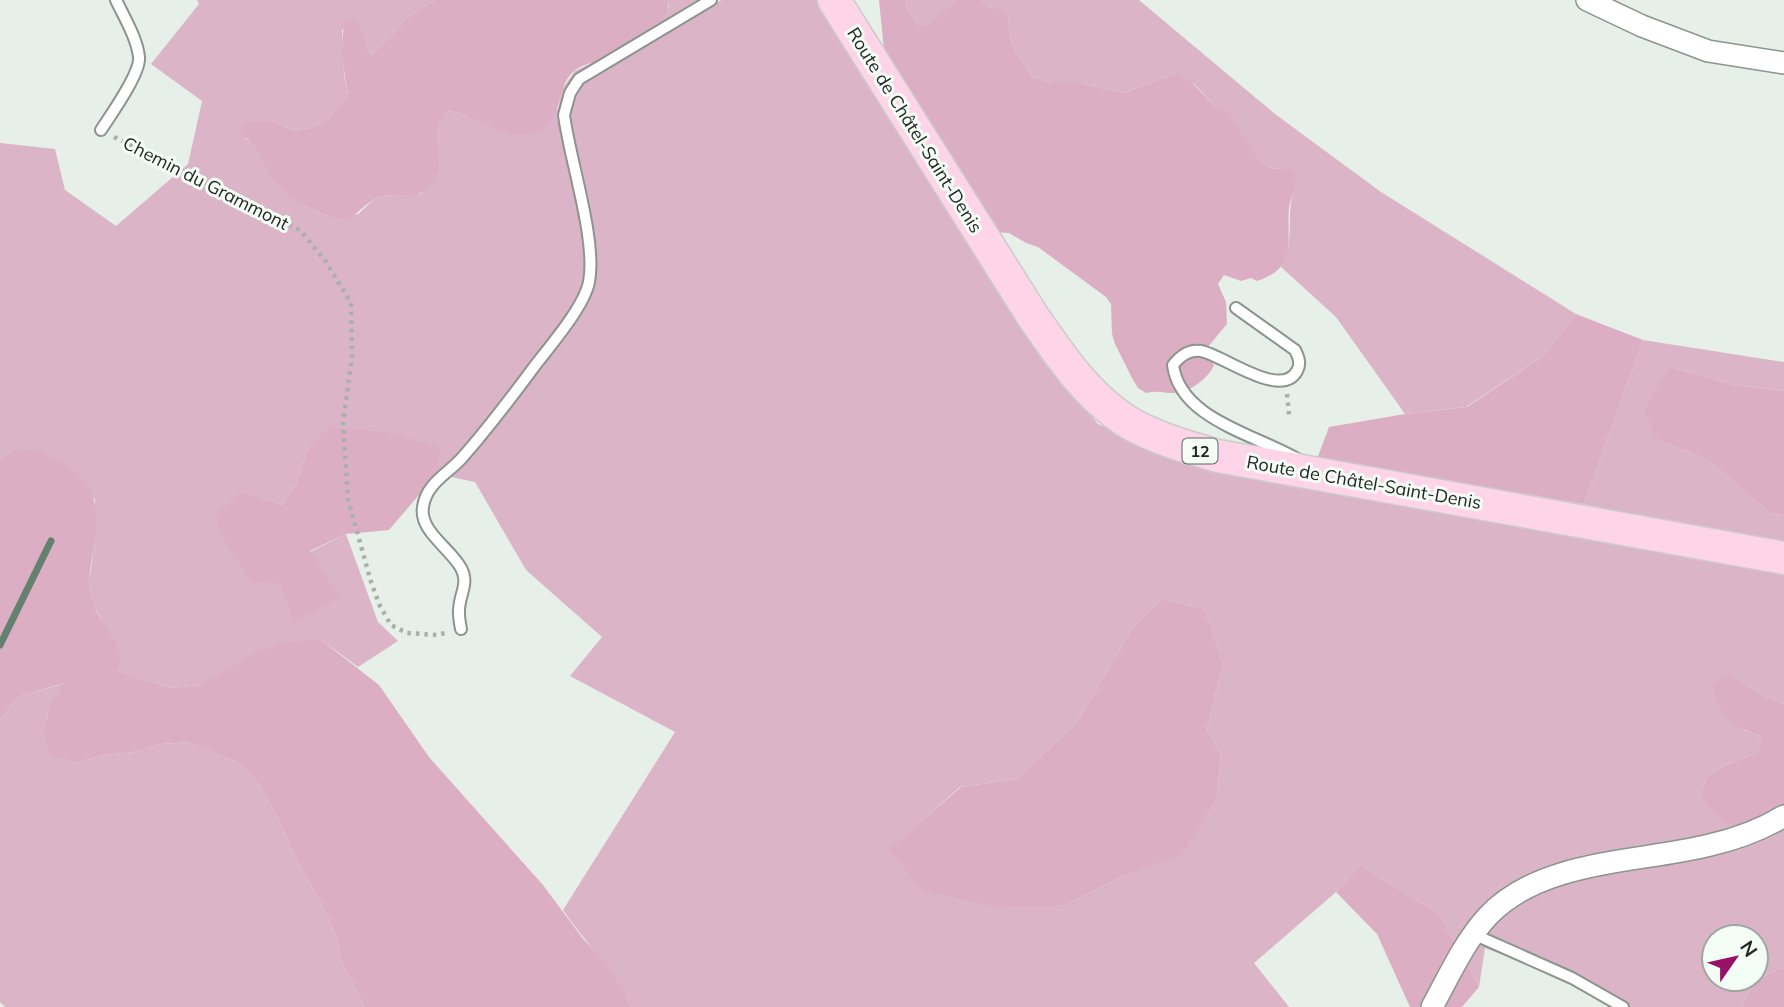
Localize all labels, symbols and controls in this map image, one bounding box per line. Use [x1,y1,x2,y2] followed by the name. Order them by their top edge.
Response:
[842,23,988,237] street label: Route de Châtel-Saint-Denis
[119,131,293,235] street label: Chemin du Grammont
[1182,438,1218,464] road number: 12
[1245,450,1483,514] street label: Route de Châtel-Saint-Denis
[1700,923,1770,993] north arrow
[1735,936,1763,961] text: N

